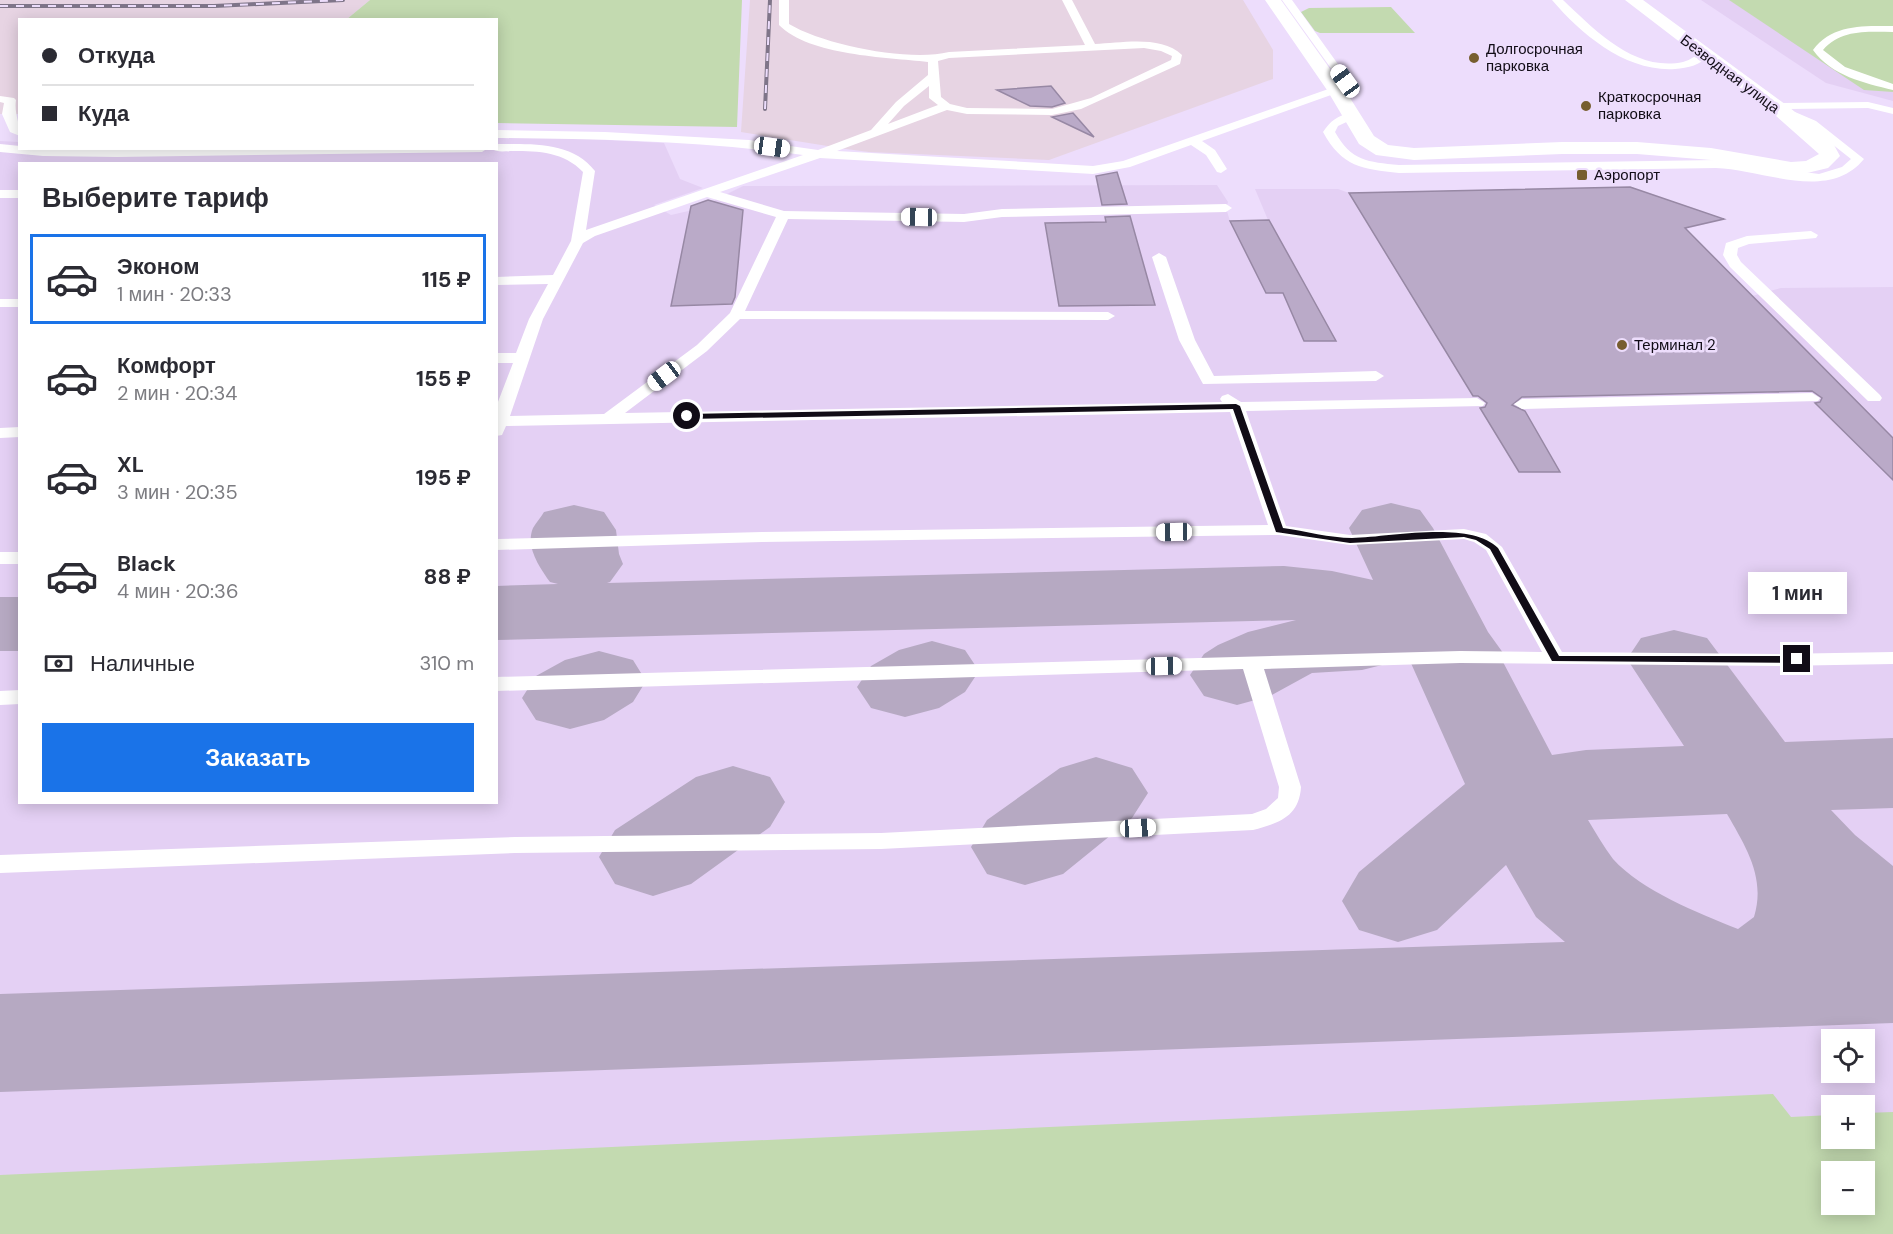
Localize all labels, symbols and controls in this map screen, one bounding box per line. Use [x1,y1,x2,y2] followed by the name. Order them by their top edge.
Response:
[1676,30,1784,118] street label: Безводная улица
[1486,39,1583,76] place label: Долгосрочная парковка
[78,41,155,70] text: Откуда
[1467,51,1481,65] marker: Долгосрочная парковка
[1327,61,1363,101] car
[1598,87,1701,124] place label: Краткосрочная парковка
[78,99,129,128] text: Куда
[1579,99,1593,113] marker: Краткосрочная парковка
[753,136,791,158] car
[1594,165,1660,185] place label: Аэропорт
[1575,168,1589,182] marker: Аэропорт
[42,180,269,215] text: Выберите тариф
[901,208,937,226] car
[45,252,99,306] icon: car
[117,252,200,281] text: Эконом
[422,265,471,294] text: 115 ₽
[117,281,232,307] text: 1 мин · 20:33
[1634,335,1716,355] place label: Терминал 2
[1615,338,1629,352] marker: Терминал 2
[45,351,99,405] icon: car
[117,351,216,380] text: Комфорт
[644,358,684,394] car
[416,364,471,393] text: 155 ₽
[117,380,237,406] text: 2 мин · 20:34
[673,402,700,429] route start
[45,450,99,504] icon: car
[117,450,144,479] text: XL
[416,463,471,492] text: 195 ₽
[117,479,238,505] text: 3 мин · 20:35
[1156,523,1192,541] car
[45,549,99,603] icon: car
[117,549,176,578] text: Black
[424,562,471,591] text: 88 ₽
[1748,572,1846,614] callout: 1 мин
[117,578,238,604] text: 4 мин · 20:36
[1772,580,1823,606] text: 1 мин
[1783,645,1810,672] route end
[42,647,75,680] icon: cash
[90,649,195,678] text: Наличные
[419,650,474,676] text: 310 m
[1146,657,1182,675] car
[42,723,474,792] button: Заказать
[1120,818,1156,838] car
[1821,1029,1875,1215] map controls
[1821,1029,1875,1083] button: locate
[1821,1095,1875,1149] button: +
[1821,1161,1875,1215] button: −

